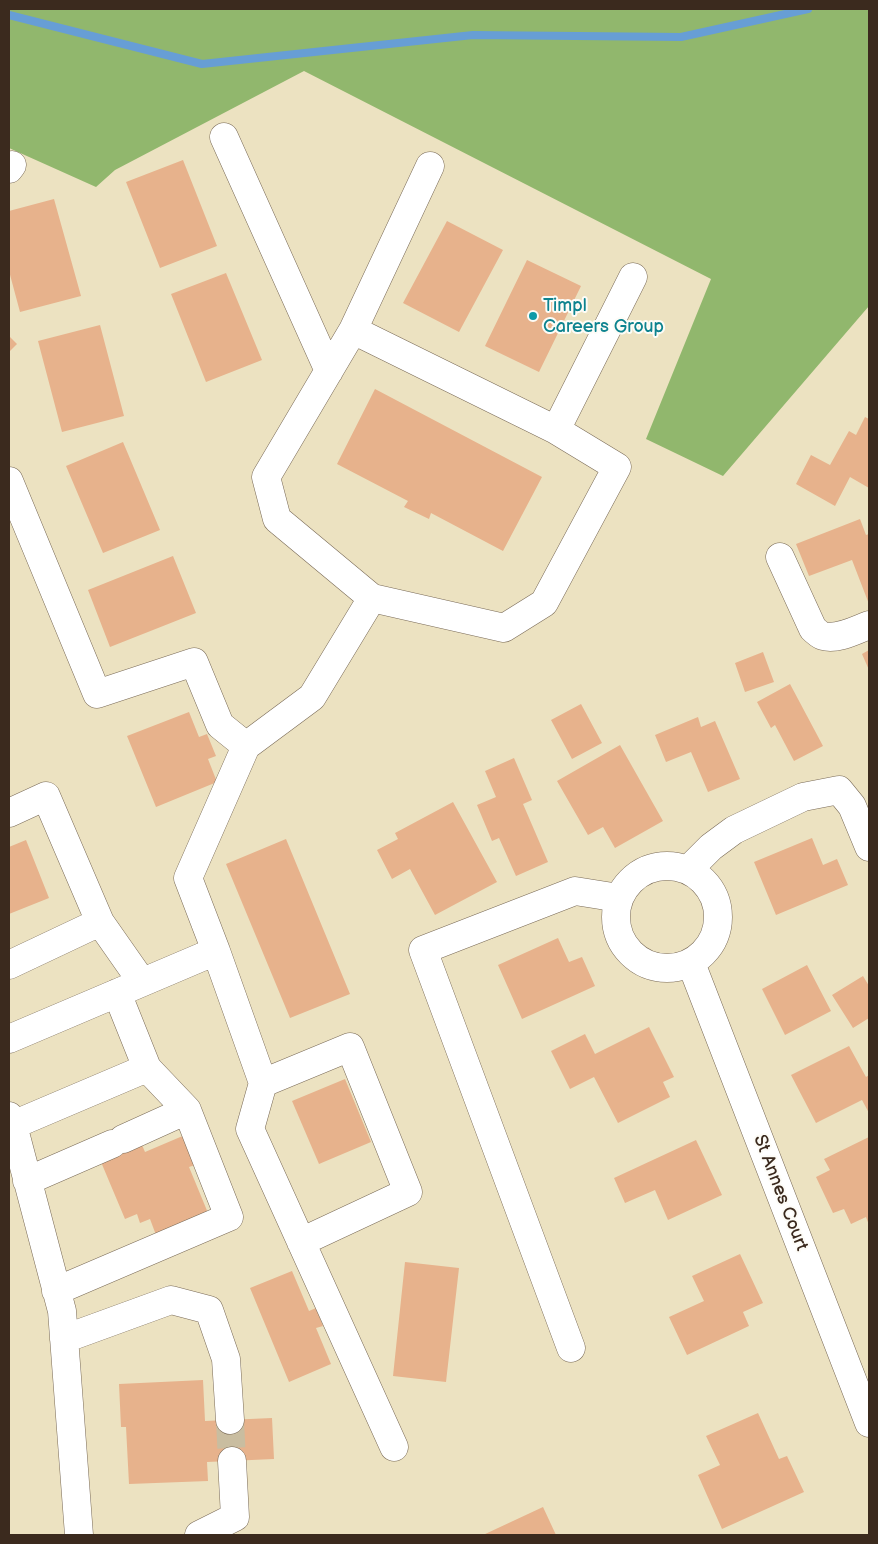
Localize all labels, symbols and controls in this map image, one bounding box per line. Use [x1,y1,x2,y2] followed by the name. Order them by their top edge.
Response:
[543,295,664,338] place label: Timpl Careers Group
[527,310,539,322] marker: Timpl Careers Group
[748,1132,812,1254] street label: St Annes Court

